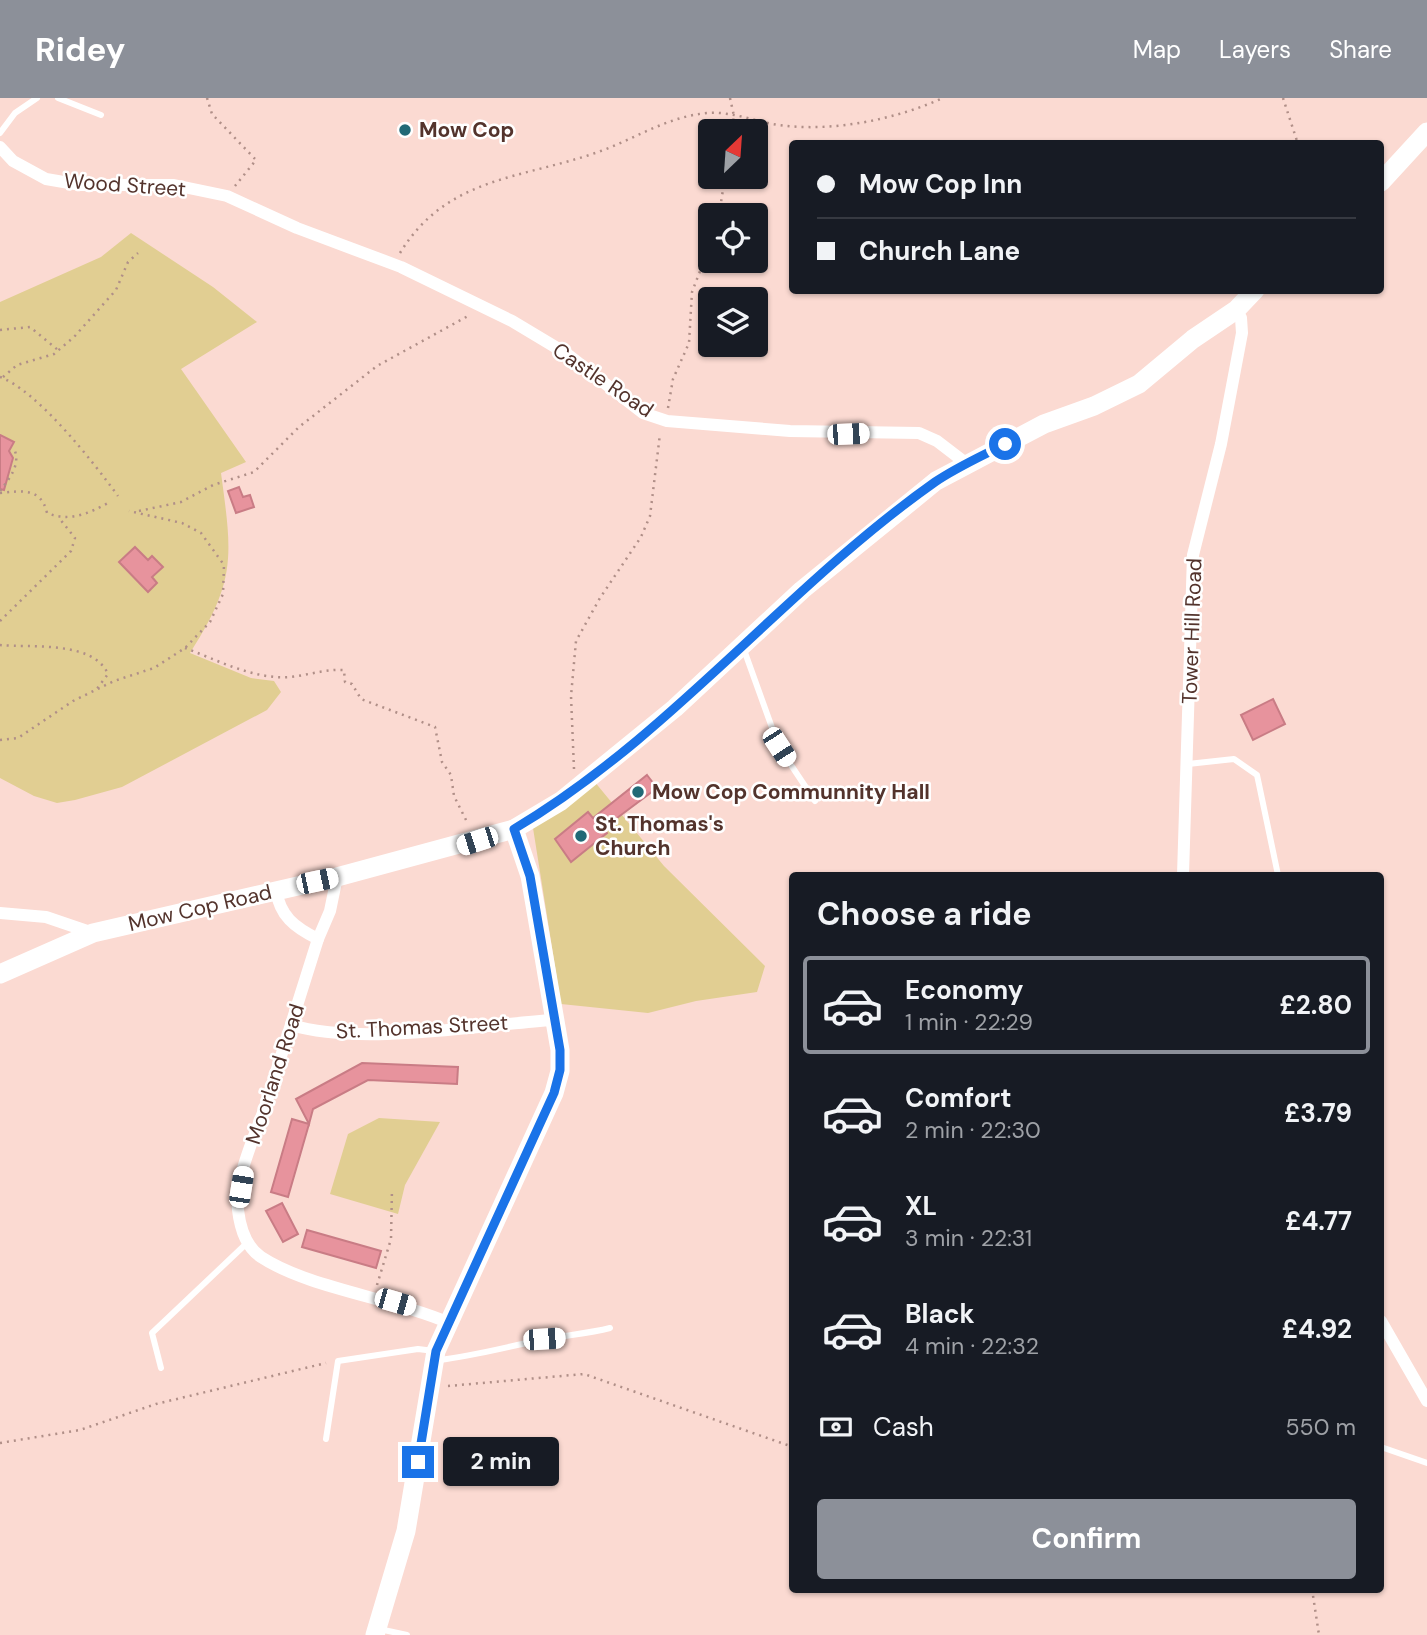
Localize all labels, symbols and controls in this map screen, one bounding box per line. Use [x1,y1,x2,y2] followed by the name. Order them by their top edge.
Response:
[35,28,125,71] text: Ridey
[1133,34,1181,65] text: Map
[1219,34,1291,65] text: Layers
[1329,34,1392,65] text: Share
[419,116,514,144] place label: Mow Cop
[698,119,768,189] north arrow
[698,119,768,357] map controls
[397,122,413,138] marker: Mow Cop
[63,167,187,203] street label: Wood Street
[859,167,1022,201] text: Mow Cop Inn
[698,203,768,273] button: locate
[859,234,1020,268] text: Church Lane
[698,287,768,357] button: layers
[547,336,659,424] street label: Castle Road
[827,423,870,445] car
[989,428,1021,460] route start
[1175,558,1209,704] street label: Tower Hill Road
[759,724,800,770] car
[652,778,930,806] place label: Mow Cop Communnity Hall
[630,784,646,800] marker: Mow Cop Communnity Hall
[595,810,724,862] place label: St. Thomas's Church
[454,825,501,857] car
[573,828,589,844] marker: St. Thomas's Church
[295,866,340,896] car
[125,878,275,938] street label: Mow Cop Road
[817,893,1032,935] text: Choose a ride
[905,973,1023,1007] text: Economy
[821,974,884,1037] icon: car
[1279,988,1352,1022] text: £2.80
[239,1000,311,1148] street label: Moorland Road
[905,1007,1033,1037] text: 1 min · 22:29
[335,1009,509,1045] street label: St. Thomas Street
[905,1081,1011,1115] text: Comfort
[821,1082,884,1145] icon: car
[1284,1096,1352,1130] text: £3.79
[905,1115,1041,1145] text: 2 min · 22:30
[228,1165,255,1209] car
[905,1189,937,1223] text: XL
[821,1190,884,1253] icon: car
[1285,1204,1352,1238] text: £4.77
[905,1223,1032,1253] text: 3 min · 22:31
[372,1286,419,1318] car
[905,1297,975,1331] text: Black
[821,1298,884,1361] icon: car
[1282,1312,1352,1346] text: £4.92
[523,1327,566,1351] car
[905,1331,1039,1361] text: 4 min · 22:32
[817,1408,855,1446] icon: cash
[873,1410,934,1444] text: Cash
[1286,1412,1356,1442] text: 550 m
[442,1438,558,1486] callout: 2 min
[402,1446,434,1478] route end
[471,1446,531,1476] text: 2 min
[817,1499,1356,1579] button: Confirm

